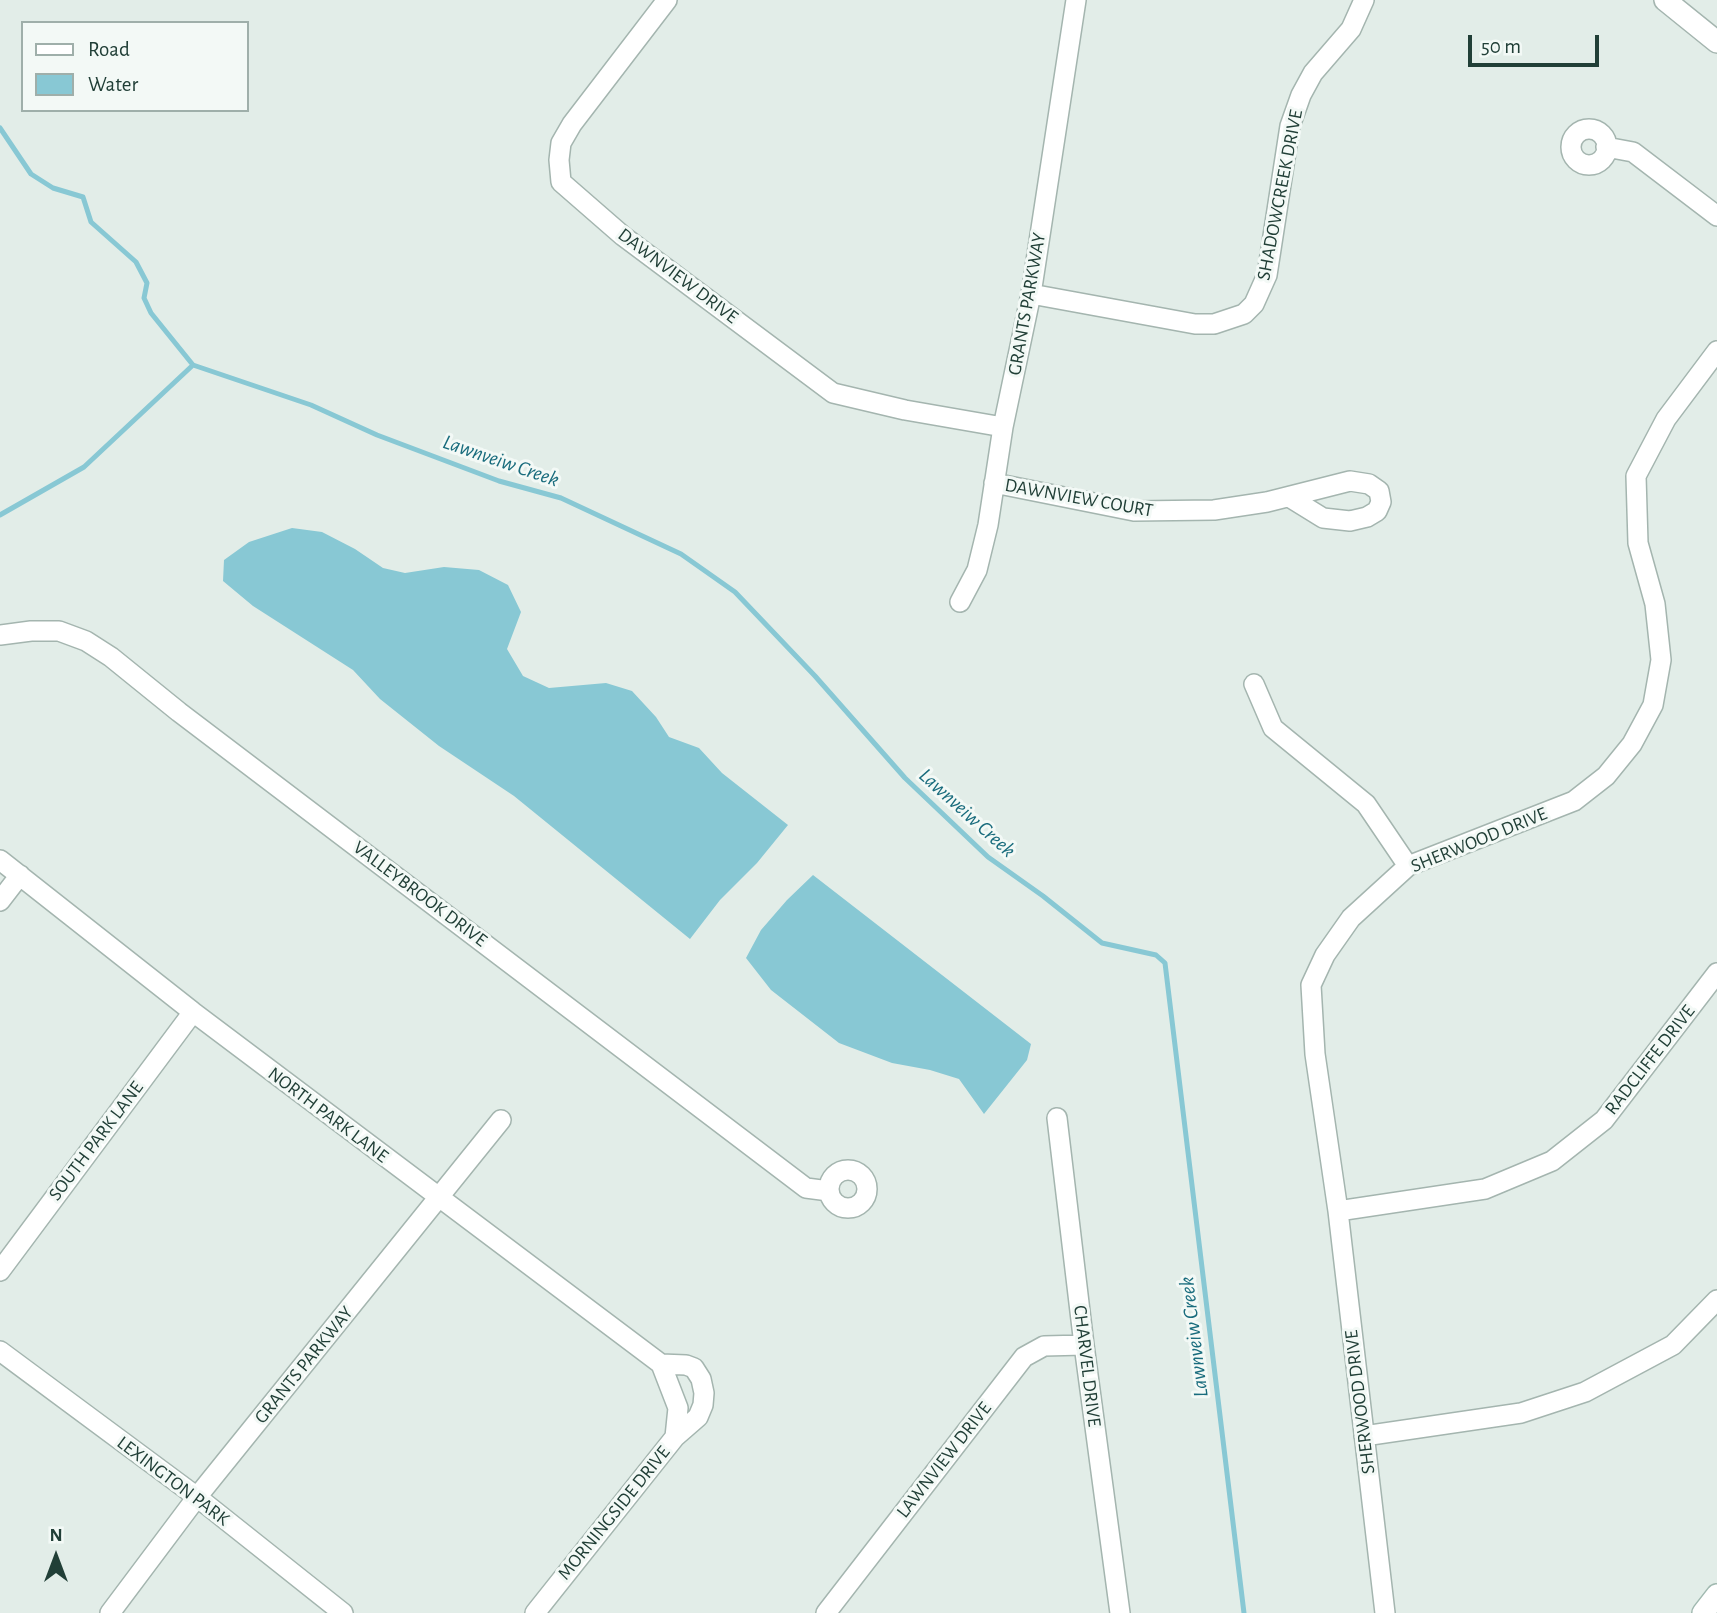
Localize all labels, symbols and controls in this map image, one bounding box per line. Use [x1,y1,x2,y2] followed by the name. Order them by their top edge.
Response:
[21,21,248,112] legend
[1472,21,1603,65] scale bar
[1481,36,1521,57] text: 50 m
[88,39,130,60] text: Road
[88,74,138,95] text: Water
[1252,108,1308,282] street label: SHADOWCREEK DRIVE
[613,223,743,329] street label: DAWNVIEW DRIVE
[1003,231,1051,377] street label: GRANTS PARKWAY
[440,429,562,493] water label: Lawnveiw Creek
[1003,474,1155,522] street label: DAWNVIEW COURT
[913,763,1021,863] water label: Lawnveiw Creek
[1408,802,1550,878] street label: SHERWOOD DRIVE
[348,836,492,952] street label: VALLEYBROOK DRIVE
[1600,1001,1700,1119] street label: RADCLIFFE DRIVE
[263,1062,393,1168] street label: NORTH PARK LANE
[44,1077,148,1205] street label: SOUTH PARK LANE
[1174,1275,1214,1399] water label: Lawnveiw Creek
[250,1302,358,1428] street label: GRANTS PARKWAY
[1068,1304,1106,1428] street label: CHARVEL DRIVE
[1340,1329,1380,1475] street label: SHERWOOD DRIVE
[892,1398,996,1522] street label: LAWNVIEW DRIVE
[112,1431,234,1531] street label: LEXINGTON PARK
[553,1441,675,1585] street label: MORNINGSIDE DRIVE
[21,1522,91,1592] north arrow
[49,1526,63,1545] text: N

